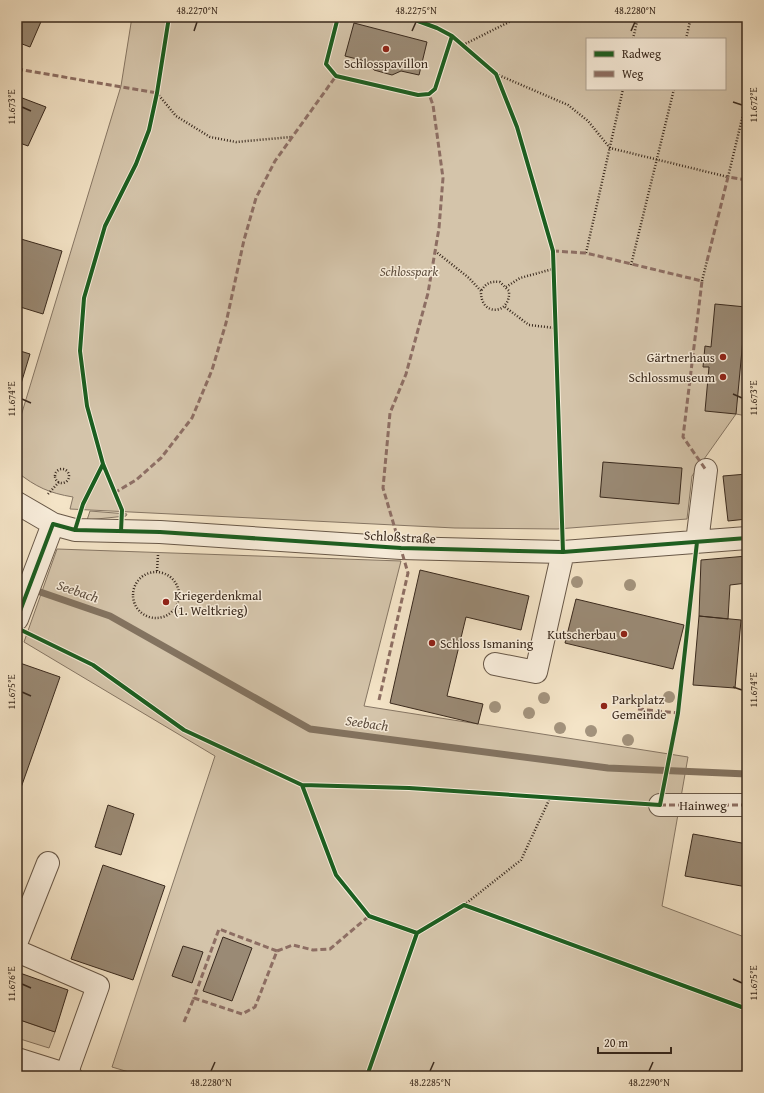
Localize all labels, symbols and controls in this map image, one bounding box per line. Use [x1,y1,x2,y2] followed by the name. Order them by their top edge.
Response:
[176,3,218,18] text: 48.2270°N
[395,3,437,18] text: 48.2275°N
[614,3,656,18] text: 48.2280°N
[586,38,726,90] legend
[381,44,391,54] marker: Schlosspavillon
[622,45,661,62] text: Radweg
[344,54,429,73] place label: Schlosspavillon
[622,65,643,82] text: Weg
[746,87,761,123] text: 11.672°E
[4,89,19,125] text: 11.673°E
[380,262,438,281] park label: Schlosspark
[647,348,715,367] place label: Gärtnerhaus
[718,352,728,362] marker: Gärtnerhaus
[629,368,715,387] place label: Schlossmuseum
[718,372,728,382] marker: Schlossmuseum
[746,380,761,416] text: 11.673°E
[4,381,19,417] text: 11.674°E
[364,526,436,548] street label: Schloßstraße
[54,575,102,607] water label: Seebach
[174,586,262,620] place label: Kriegerdenkmal (1. Weltkrieg)
[161,597,171,607] marker: Kriegerdenkmal (1. Weltkrieg)
[547,625,616,644] place label: Kutscherbau
[619,629,629,639] marker: Kutscherbau
[440,634,534,653] place label: Schloss Ismaning
[427,638,437,648] marker: Schloss Ismaning
[746,672,761,708] text: 11.674°E
[4,674,19,710] text: 11.675°E
[612,690,666,724] place label: Parkplatz Gemeinde
[599,701,609,711] marker: Parkplatz Gemeinde
[344,710,390,736] water label: Seebach
[679,796,727,815] street label: Hainweg
[746,965,761,1001] text: 11.675°E
[4,966,19,1002] text: 11.676°E
[598,1029,671,1055] scale bar
[604,1034,628,1051] text: 20 m
[190,1075,232,1090] text: 48.2280°N
[409,1075,451,1090] text: 48.2285°N
[628,1075,670,1090] text: 48.2290°N

